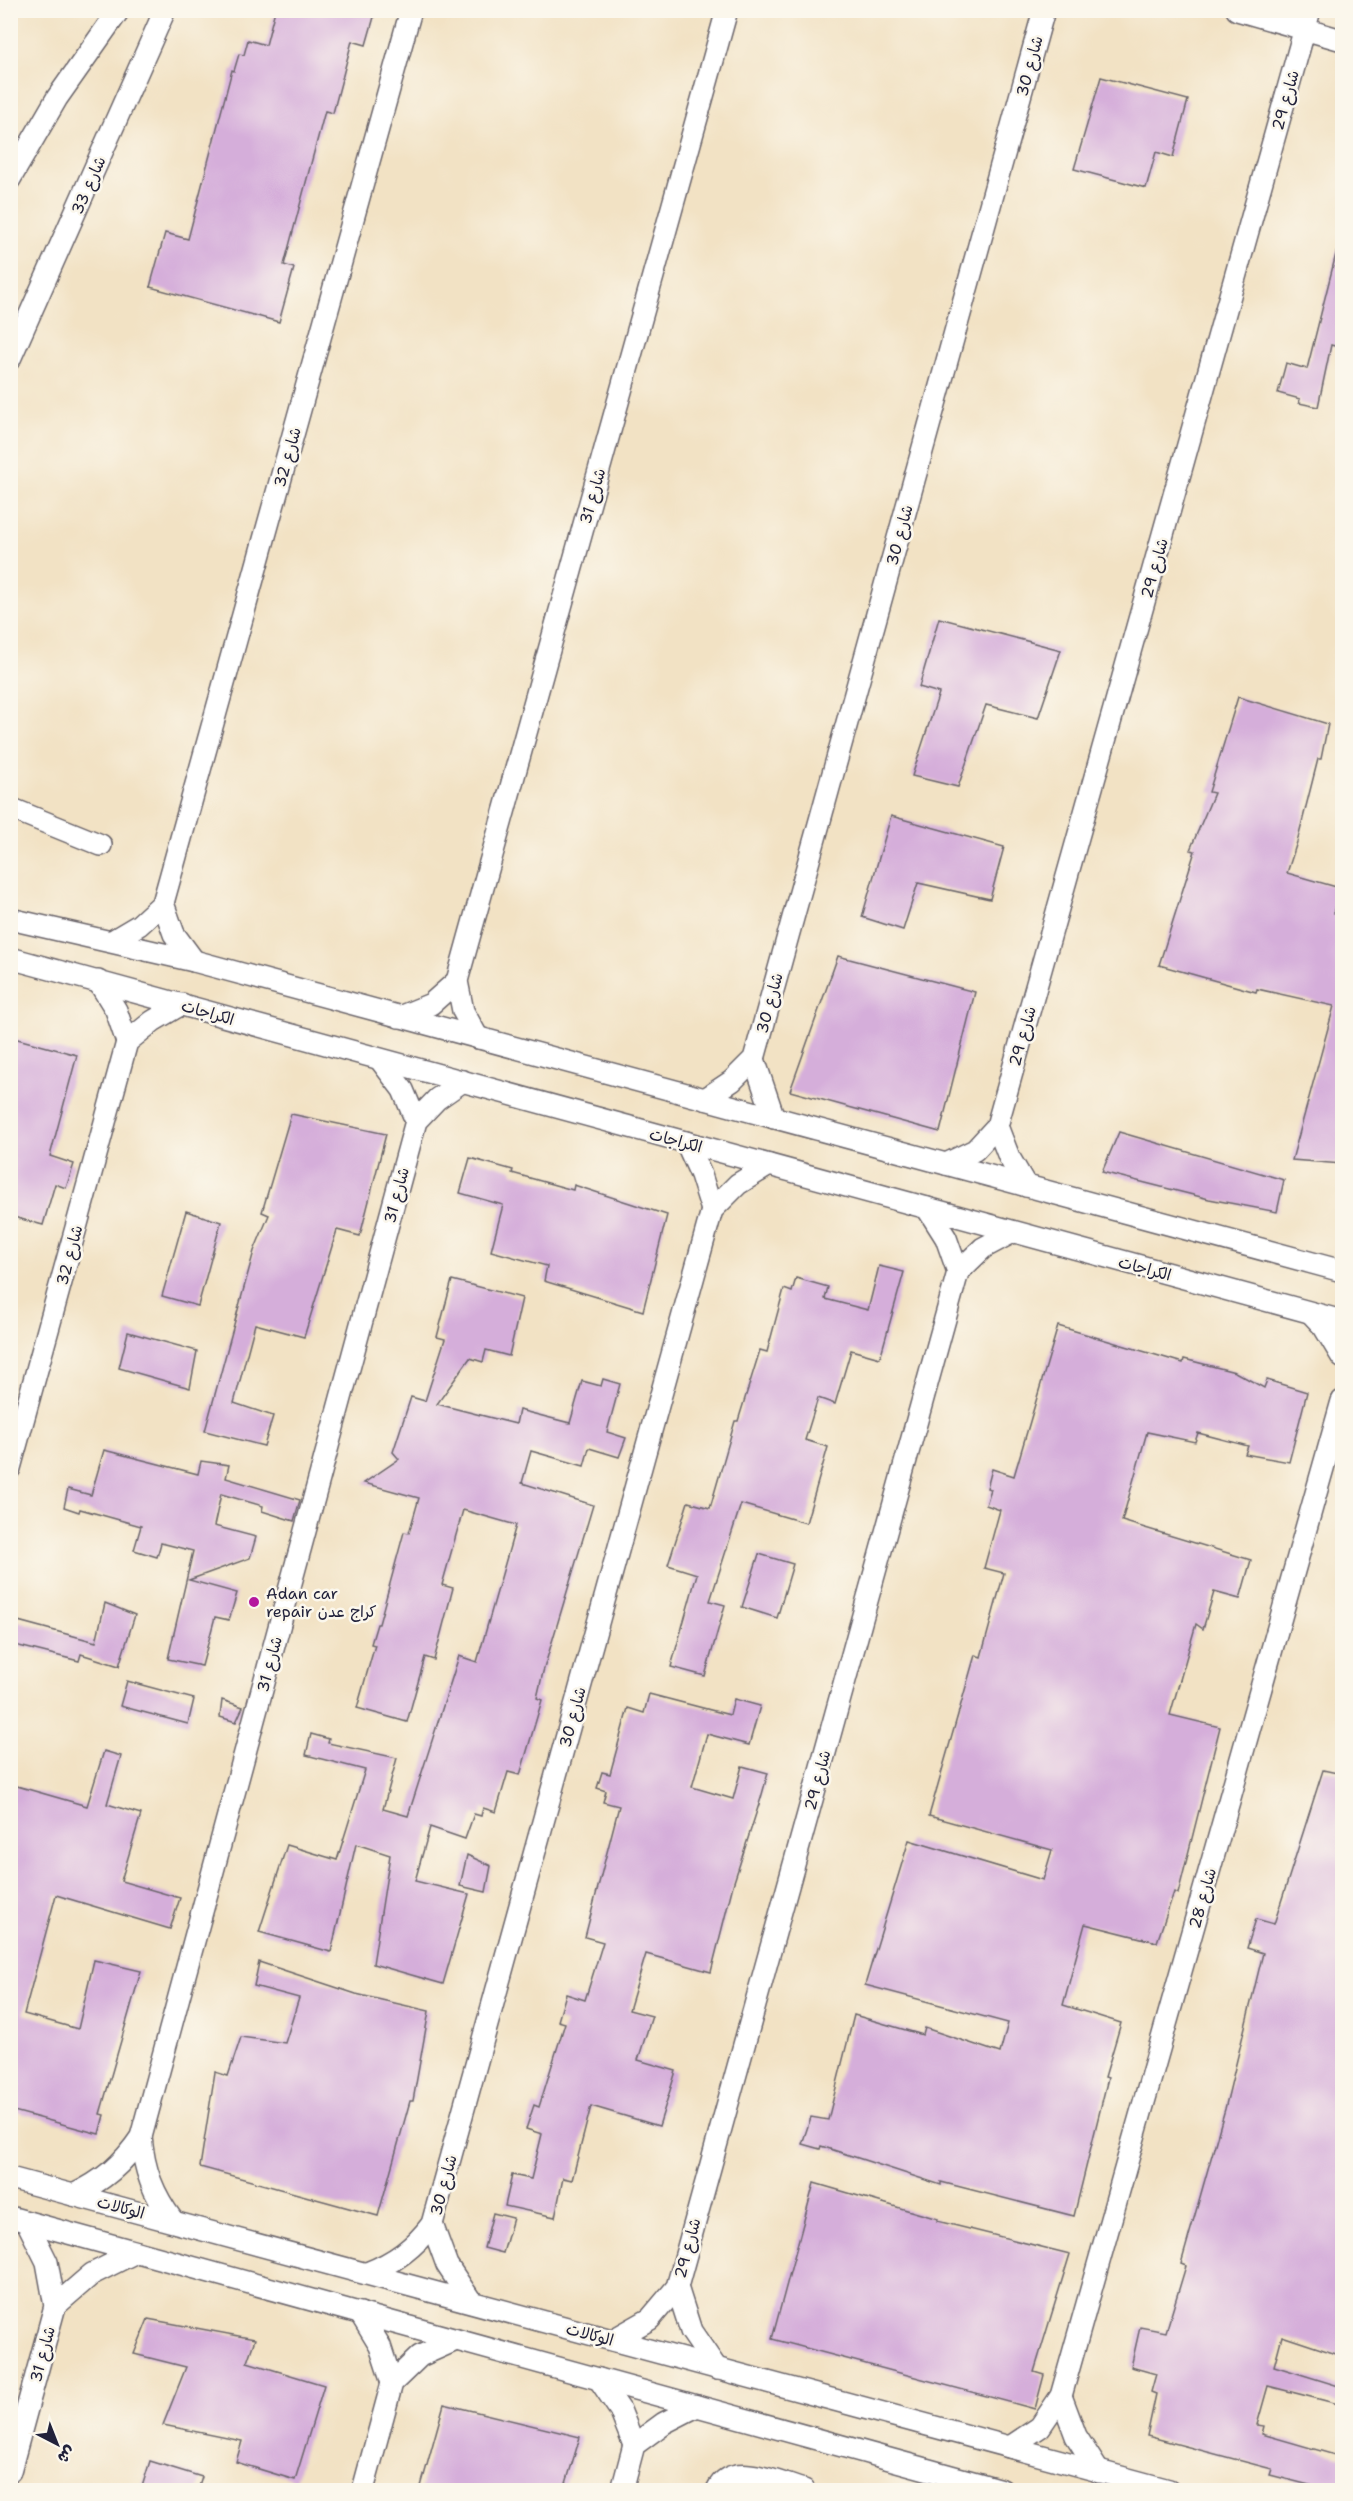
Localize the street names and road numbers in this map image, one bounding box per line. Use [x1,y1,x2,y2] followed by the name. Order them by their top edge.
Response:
[1011,33,1049,99] street label: شارع 30
[1267,68,1305,133] street label: شارع 29
[66,153,111,218] street label: شارع 33
[269,425,307,490] street label: شارع 32
[575,466,611,527] street label: شارع 31
[881,502,919,568] street label: شارع 30
[1136,536,1174,601] street label: شارع 29
[751,970,789,1036] street label: شارع 30
[179,995,237,1030] street label: الكراجات
[1004,1004,1042,1069] street label: شارع 29
[647,1123,705,1158] street label: الكراجات
[379,1165,415,1226] street label: شارع 31
[51,1223,89,1288] street label: شارع 32
[1116,1251,1174,1286] street label: الكراجات
[252,1634,288,1695] street label: شارع 31
[554,1684,592,1750] street label: شارع 30
[799,1748,837,1813] street label: شارع 29
[1184,1865,1222,1931] street label: شارع 28
[425,2152,463,2218] street label: شارع 30
[95,2191,147,2224] street label: الوكالات
[669,2216,707,2281] street label: شارع 29
[564,2318,616,2351] street label: الوكالات
[25,2324,61,2385] street label: شارع 31

